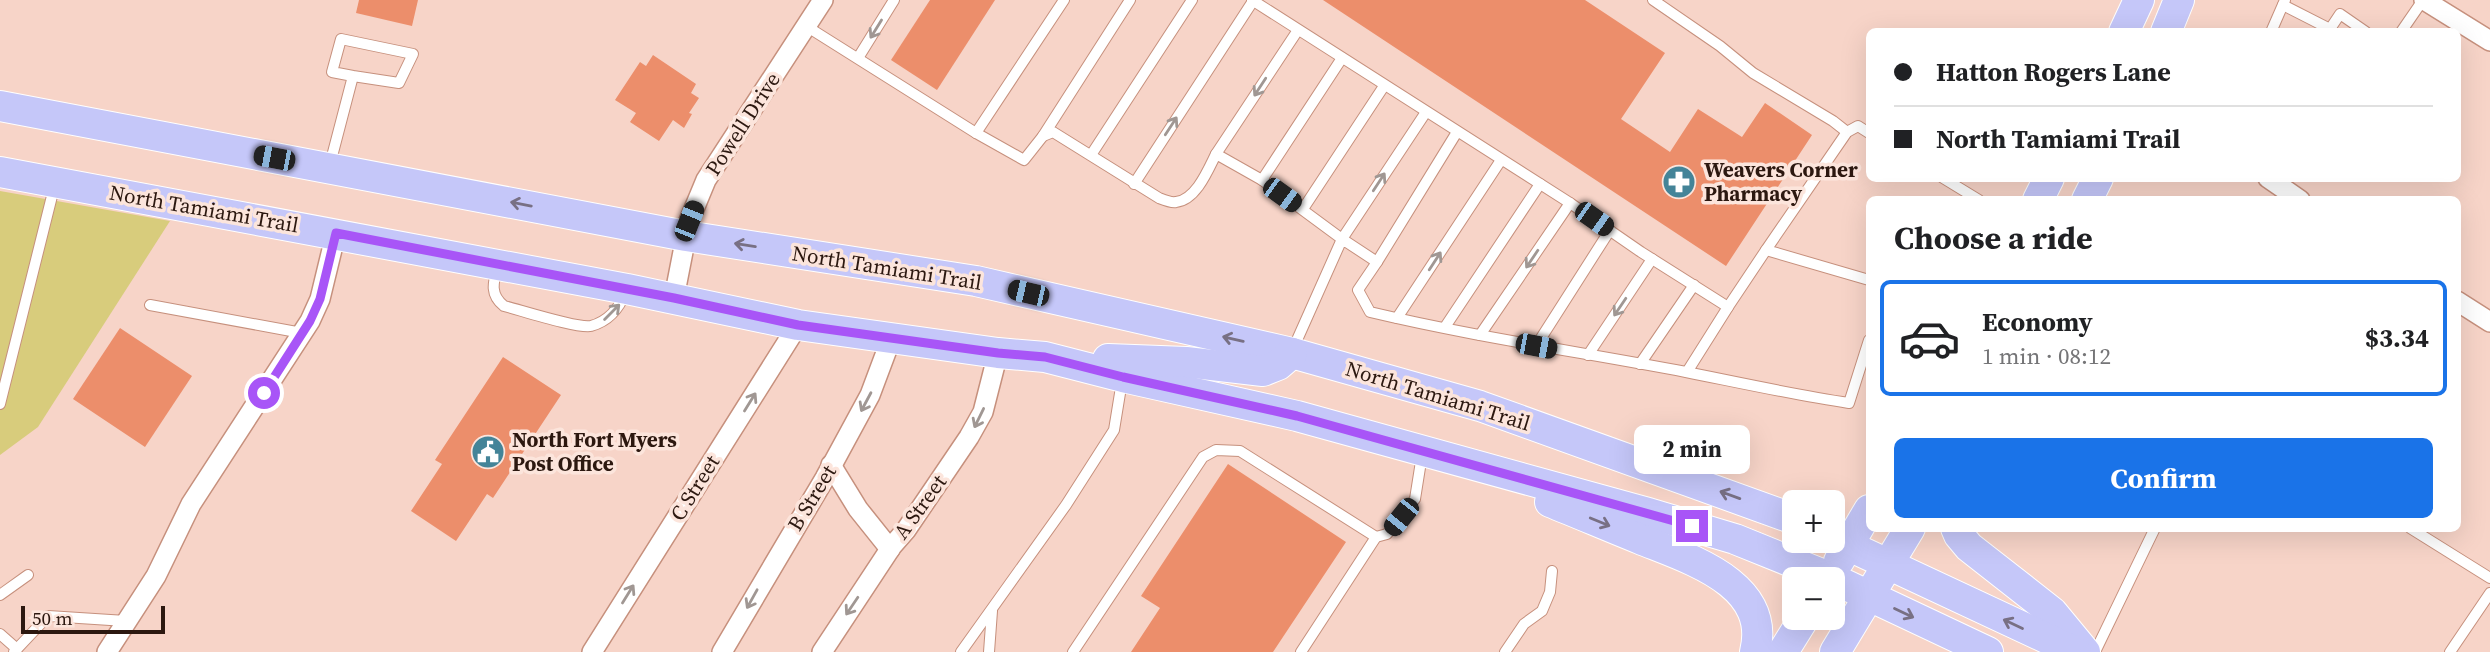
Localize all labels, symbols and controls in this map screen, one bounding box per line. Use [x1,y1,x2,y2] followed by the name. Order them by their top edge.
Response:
[868,19,883,38] one-way arrow
[1936,54,2171,90] text: Hatton Rogers Lane
[698,66,787,181] street label: Powell Drive
[1253,76,1267,96] one-way arrow
[1164,117,1178,137] one-way arrow
[1936,121,2180,157] text: North Tamiami Trail
[252,144,297,172] car
[1704,155,1858,208] place label: Weavers Corner Pharmacy
[1660,163,1698,201] pharmacy icon: Weavers Corner Pharmacy
[1372,173,1387,192] one-way arrow
[1259,174,1306,216] car
[107,178,301,239] street label: North Tamiami Trail
[510,197,533,211] one-way arrow
[672,198,707,244] car
[1571,198,1618,240] car
[1894,216,2093,260] text: Choose a ride
[734,238,757,251] one-way arrow
[790,238,984,297] street label: North Tamiami Trail
[1524,249,1539,268] one-way arrow
[1428,252,1442,272] one-way arrow
[1006,278,1051,308] car
[1612,297,1627,316] one-way arrow
[603,303,620,320] one-way arrow
[1982,304,2093,340] text: Economy
[1898,307,1961,370] icon: car
[2365,320,2429,356] text: $3.34
[1222,332,1245,345] one-way arrow
[1514,332,1559,360] car
[1982,340,2111,372] text: 1 min · 08:12
[1342,354,1534,437] street label: North Tamiami Trail
[248,377,280,409] route start
[859,391,872,412] one-way arrow
[743,392,757,412] one-way arrow
[972,407,986,428] one-way arrow
[1634,424,1750,474] callout: 2 min
[512,425,677,478] place label: North Fort Myers Post Office
[469,433,507,471] public building icon: North Fort Myers Post Office
[1662,433,1722,465] text: 2 min
[1894,438,2433,518] button: Confirm
[663,449,726,526] street label: C Street
[781,459,843,536] street label: B Street
[886,468,953,545] street label: A Street
[1719,488,1741,500] one-way arrow
[1782,490,1845,630] map controls
[1782,490,1845,553] button: +
[1380,494,1423,540] car
[1676,510,1708,542] route end
[1588,517,1610,530] one-way arrow
[1782,567,1845,630] button: −
[622,585,636,605] one-way arrow
[745,588,758,609] one-way arrow
[845,596,859,615] one-way arrow
[21,603,164,635] scale bar
[32,605,73,631] text: 50 m
[1893,607,1915,620] one-way arrow
[2003,617,2025,630] one-way arrow

